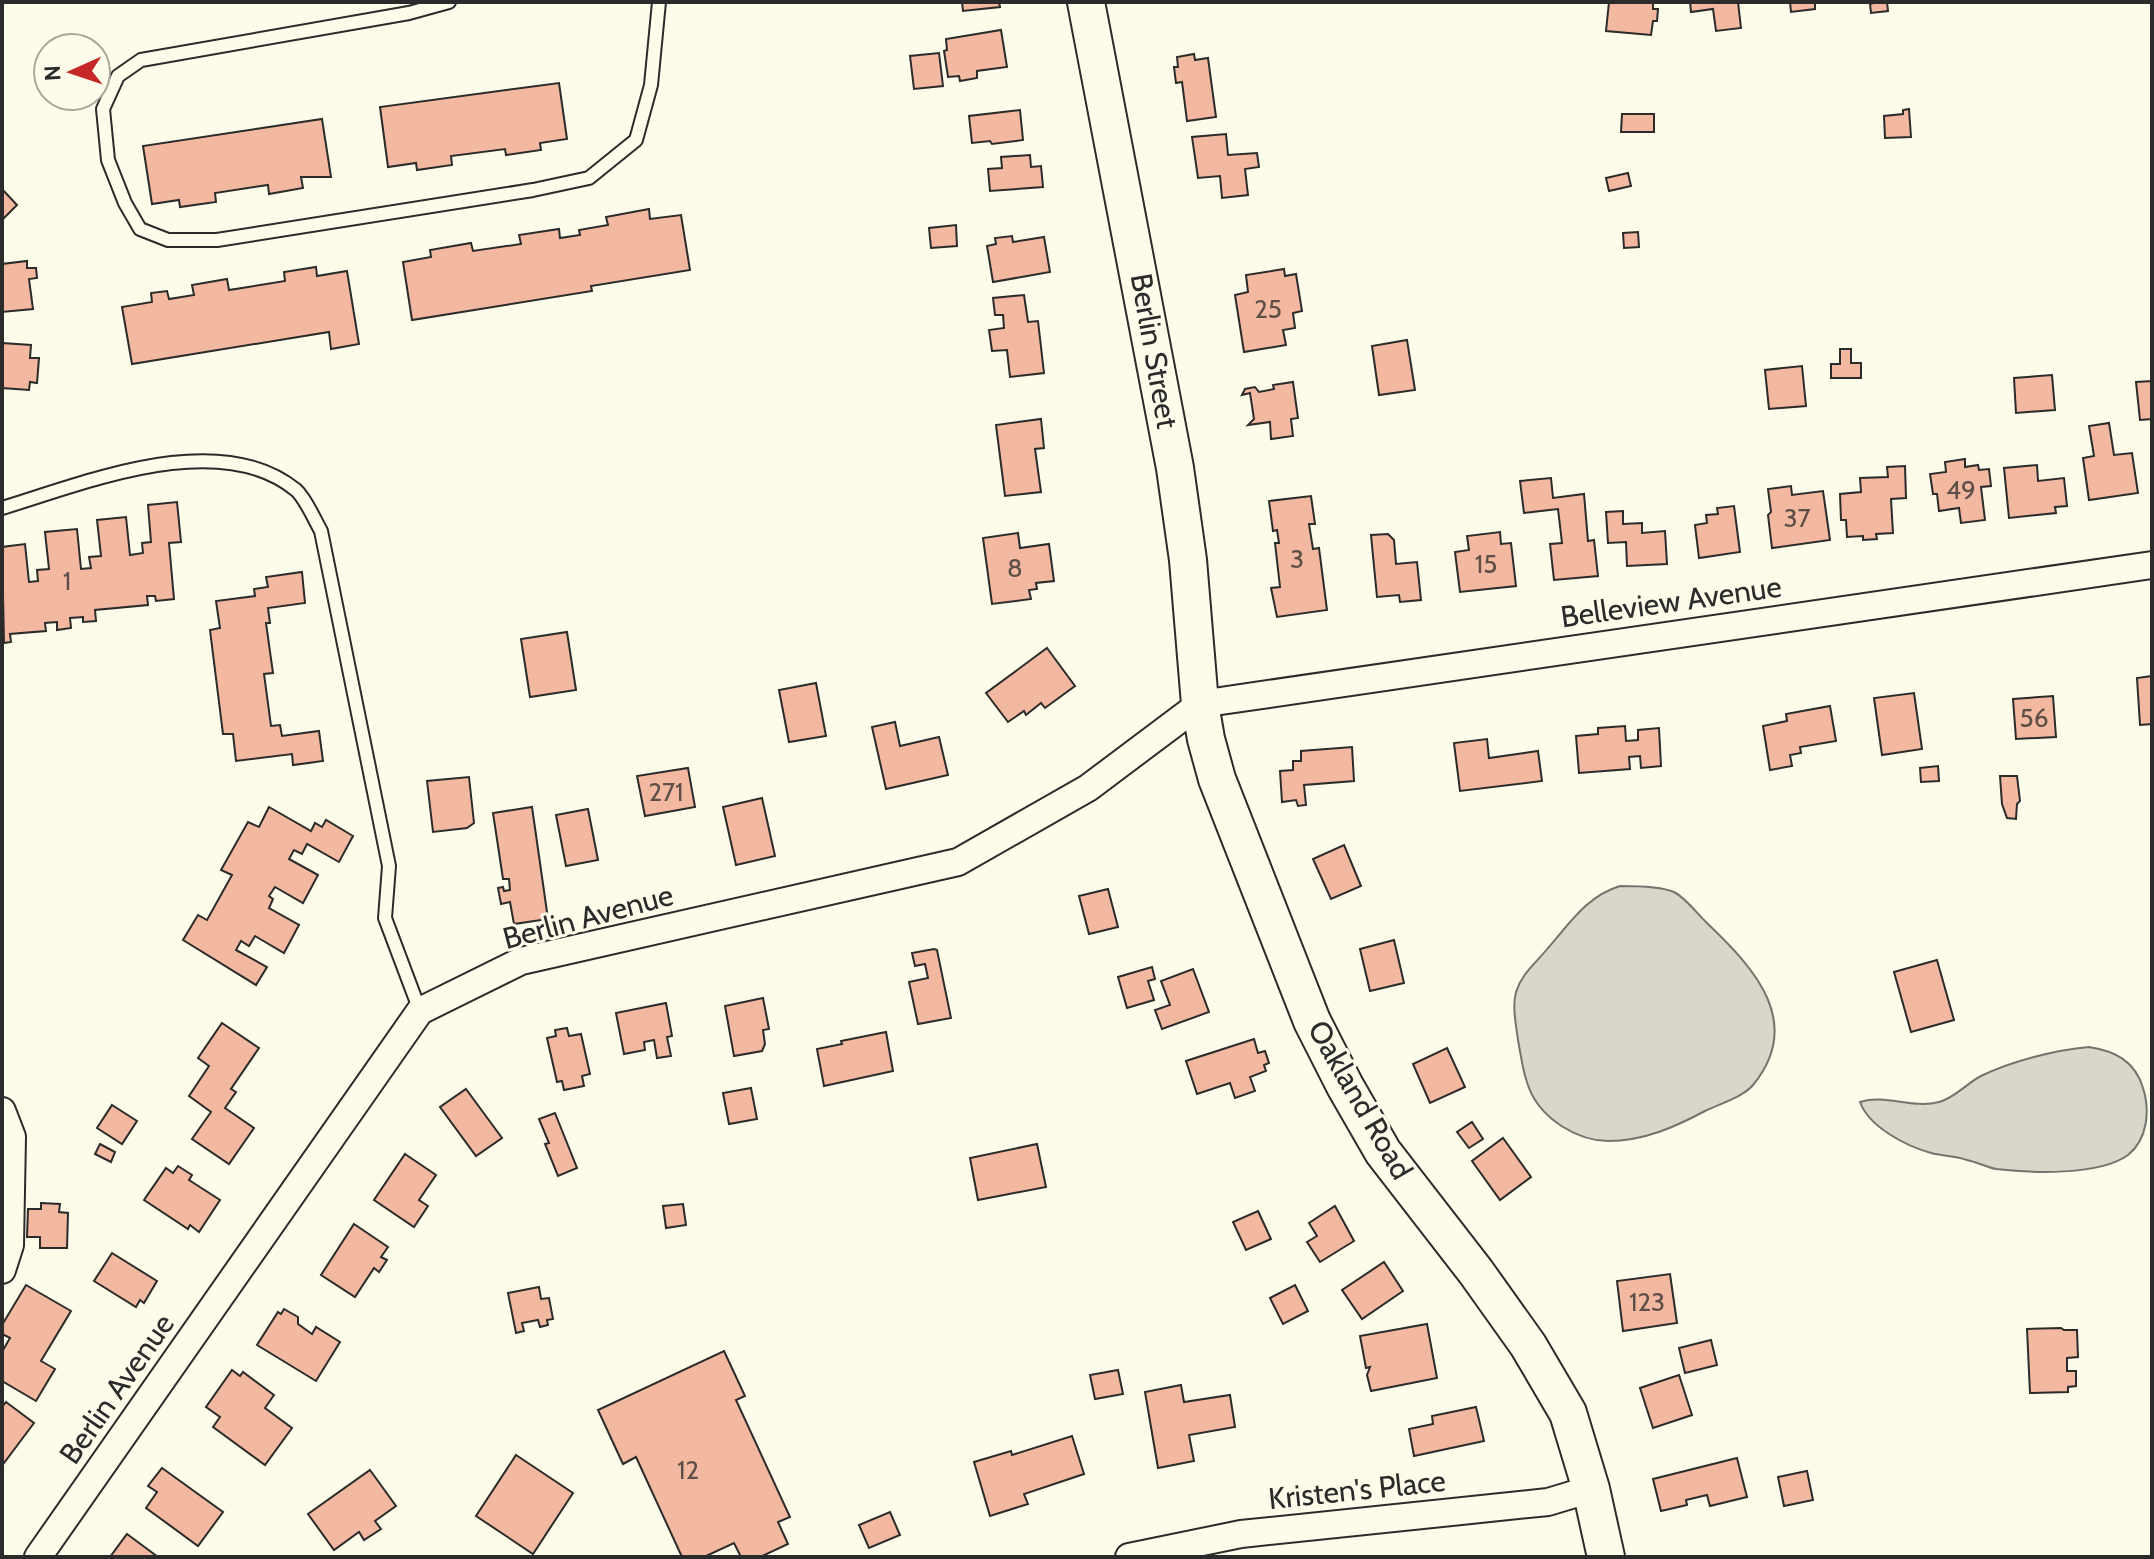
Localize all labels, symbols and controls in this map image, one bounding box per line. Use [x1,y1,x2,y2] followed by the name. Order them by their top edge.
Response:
[32,32,112,112] north arrow
[39,65,66,81] text: N
[1123,270,1186,431] street label: Berlin Street
[1254,293,1282,325] house number: 25
[1946,474,1976,506] house number: 49
[1783,502,1811,534] house number: 37
[1290,543,1304,575] house number: 3
[1475,548,1497,580] house number: 15
[1007,552,1023,584] house number: 8
[63,565,71,597] house number: 1
[1558,568,1784,635] street label: Belleview Avenue
[2020,702,2048,734] house number: 56
[648,776,684,808] house number: 271
[499,876,677,957] street label: Berlin Avenue
[1300,1014,1421,1186] street label: Oakland Road
[1629,1286,1665,1318] house number: 123
[51,1306,182,1471] street label: Berlin Avenue
[677,1454,699,1486] house number: 12
[1266,1462,1447,1517] street label: Kristen's Place

